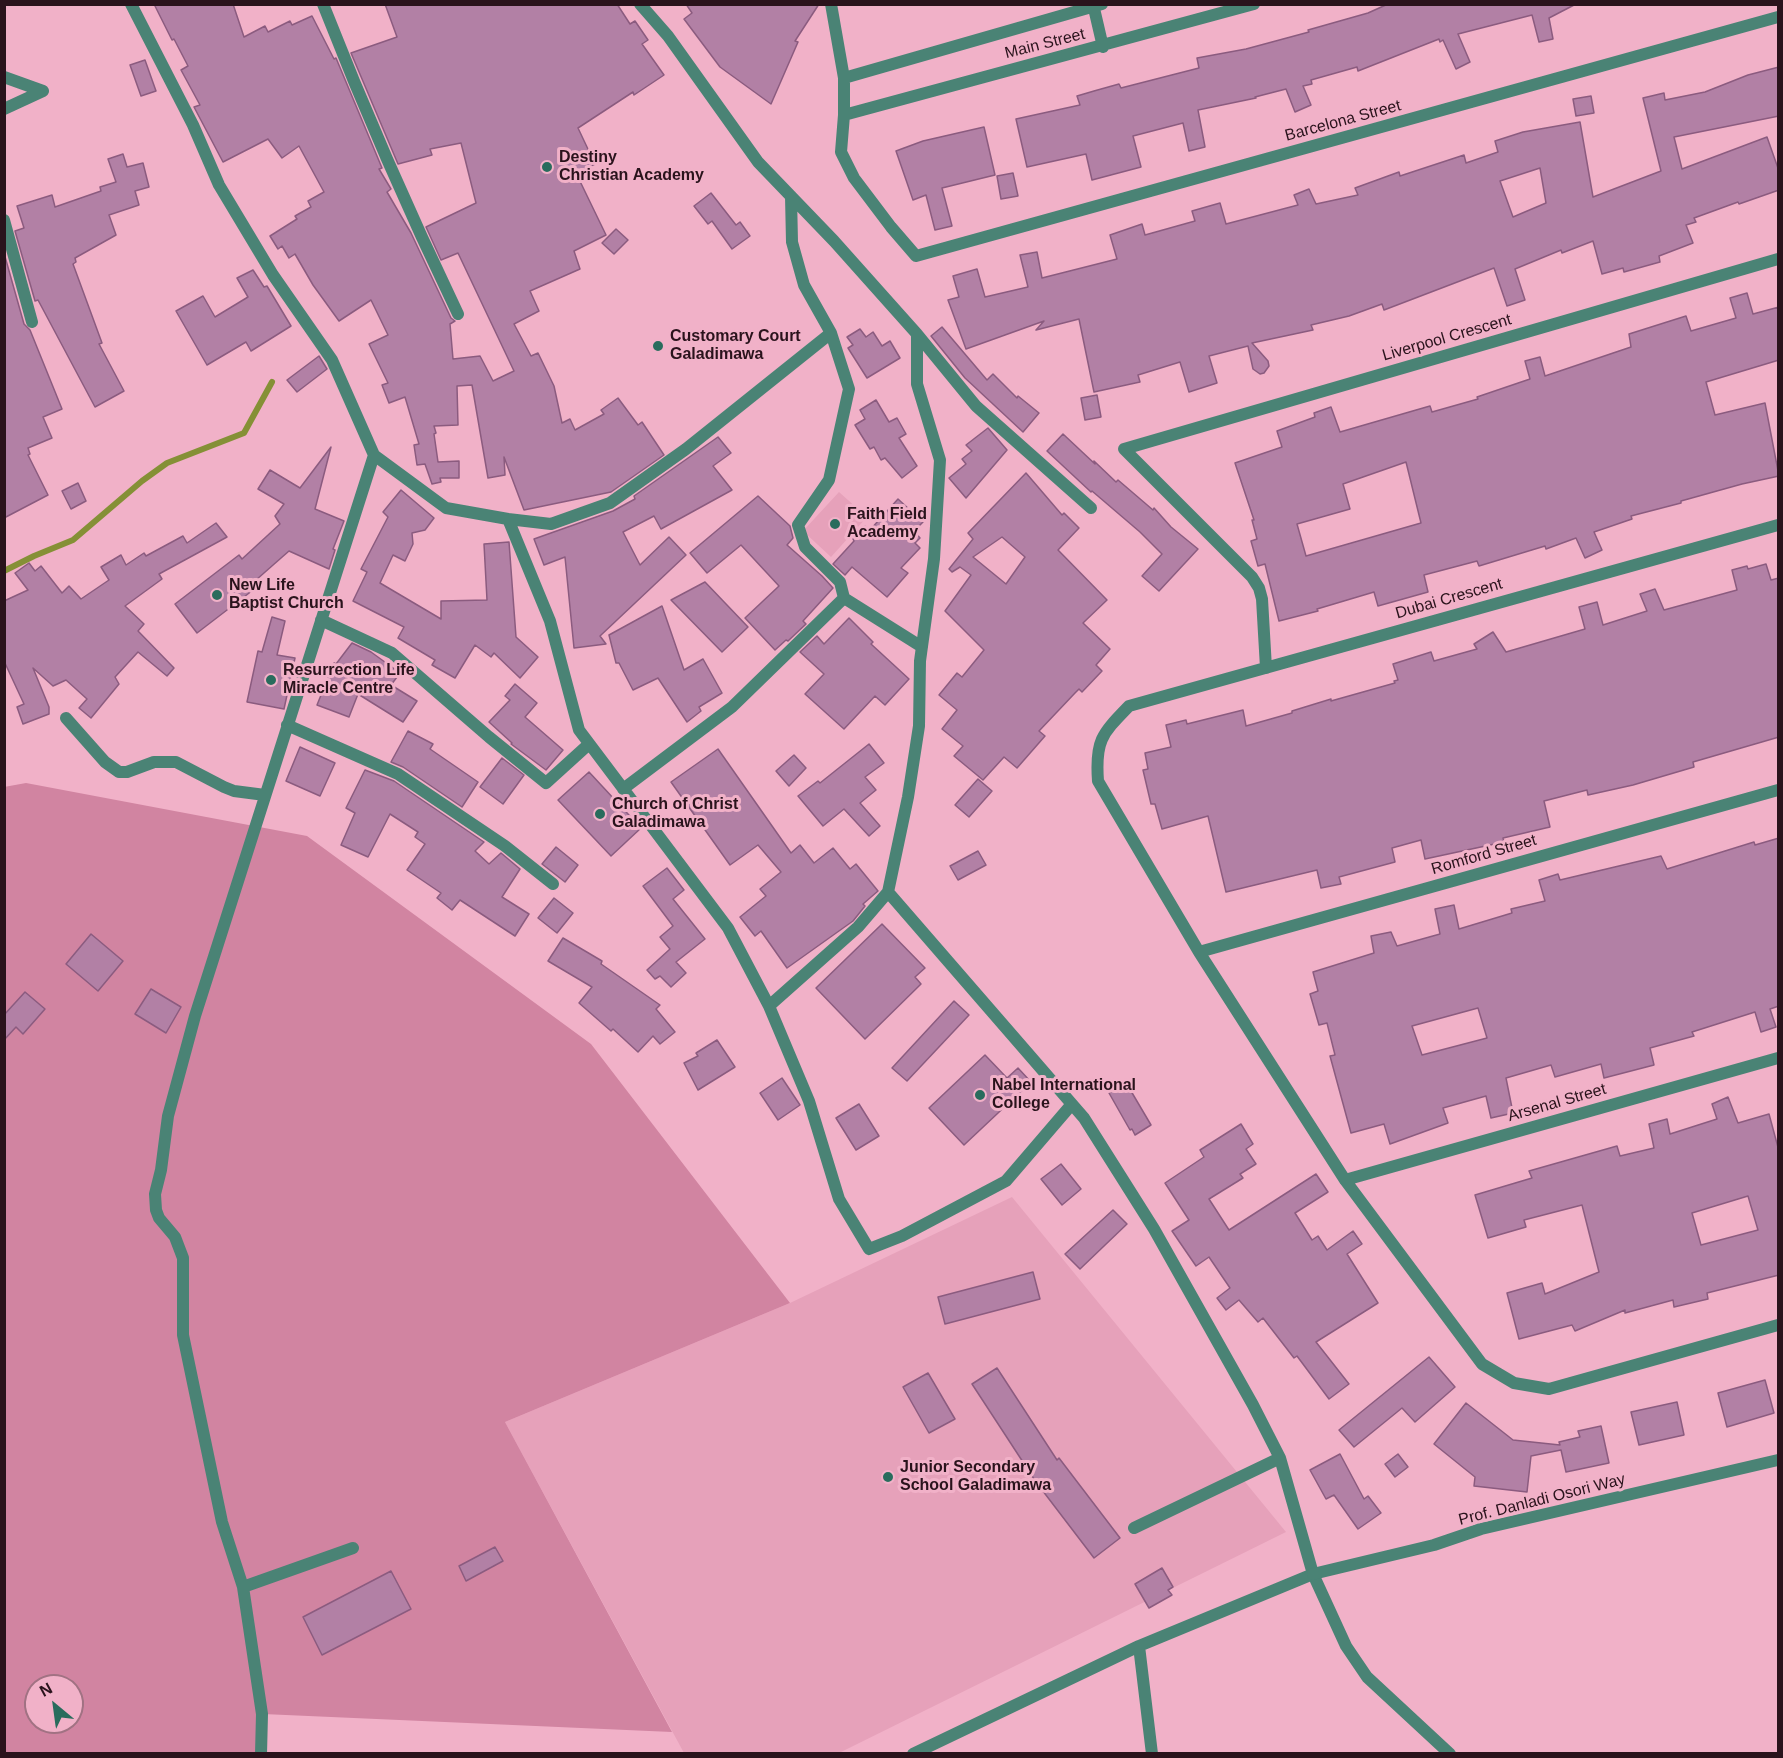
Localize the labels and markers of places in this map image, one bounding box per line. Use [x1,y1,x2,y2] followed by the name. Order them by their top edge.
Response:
[559,148,704,186] place label: Destiny Christian Academy
[540,160,554,174] marker: Destiny Christian Academy
[670,327,801,365] place label: Customary Court Galadimawa
[651,339,665,353] marker: Customary Court Galadimawa
[847,505,927,543] place label: Faith Field Academy
[828,517,842,531] marker: Faith Field Academy
[229,576,344,614] place label: New Life Baptist Church
[210,588,224,602] marker: New Life Baptist Church
[283,661,415,699] place label: Resurrection Life Miracle Centre
[264,673,278,687] marker: Resurrection Life Miracle Centre
[612,795,738,833] place label: Church of Christ Galadimawa
[593,807,607,821] marker: Church of Christ Galadimawa
[992,1076,1136,1114] place label: Nabel International College
[973,1088,987,1102] marker: Nabel International College
[900,1458,1051,1496] place label: Junior Secondary School Galadimawa
[881,1470,895,1484] marker: Junior Secondary School Galadimawa

